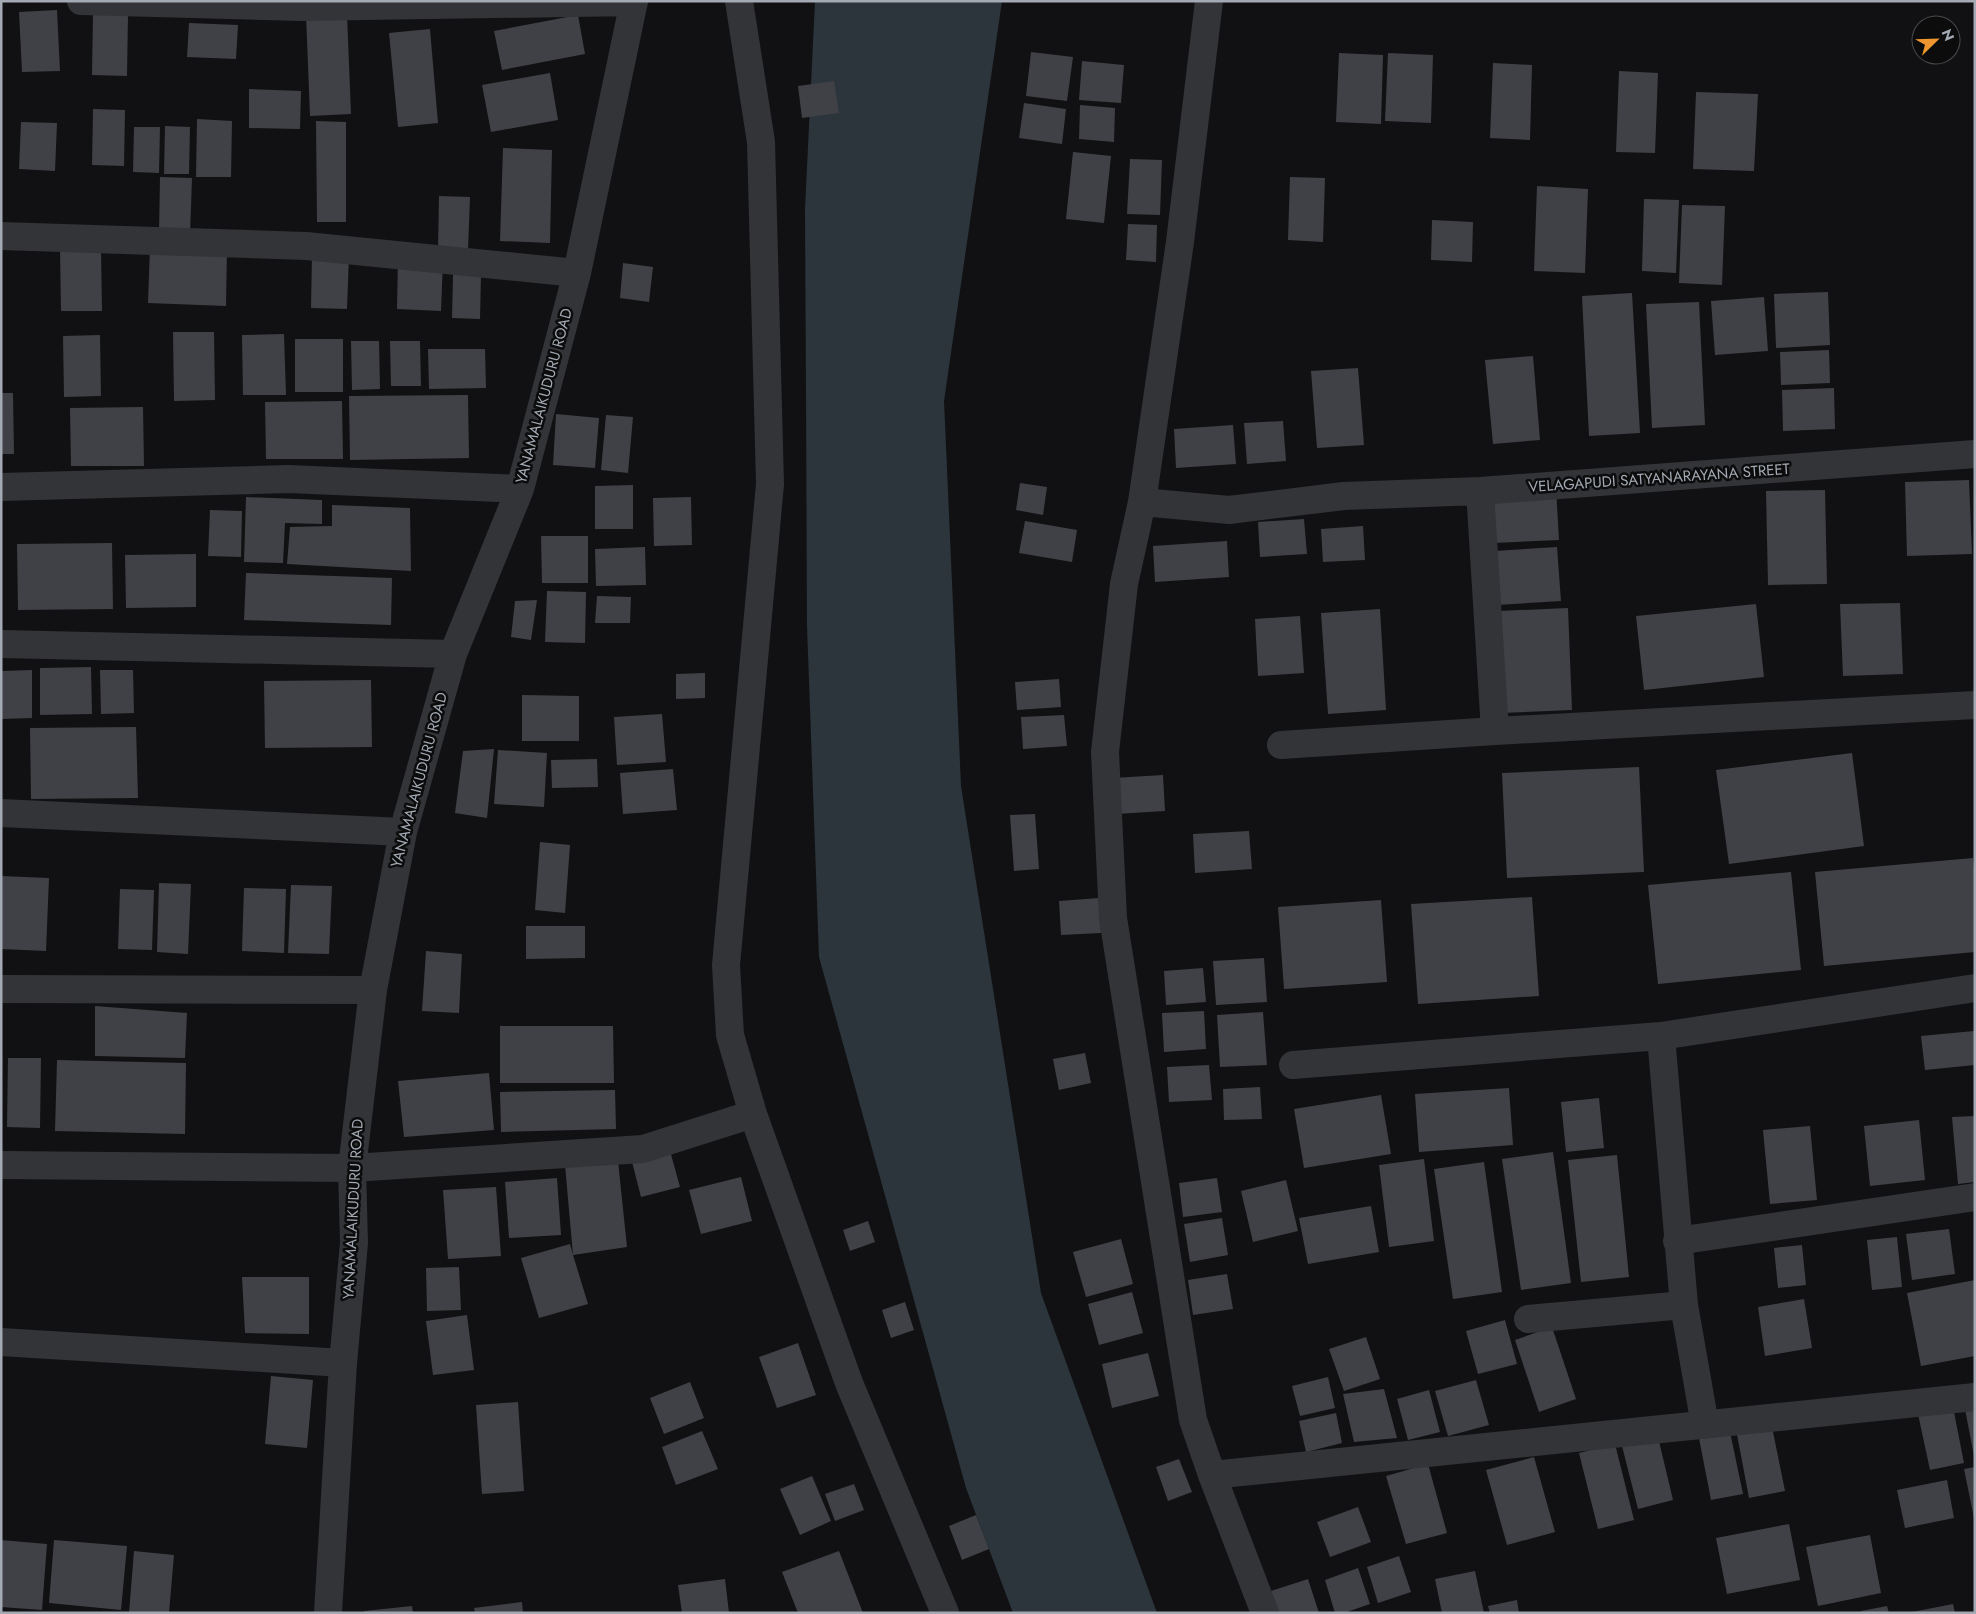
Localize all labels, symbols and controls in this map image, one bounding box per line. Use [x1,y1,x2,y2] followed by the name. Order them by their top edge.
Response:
[1911,15,1961,65] north arrow
[1937,26,1959,44] text: N
[510,306,578,486] street label: YANAMALAIKUDURU ROAD
[1528,458,1790,498] street label: VELAGAPUDI SATYANARAYANA STREET
[385,690,453,870] street label: YANAMALAIKUDURU ROAD
[337,1118,369,1300] street label: YANAMALAIKUDURU ROAD

